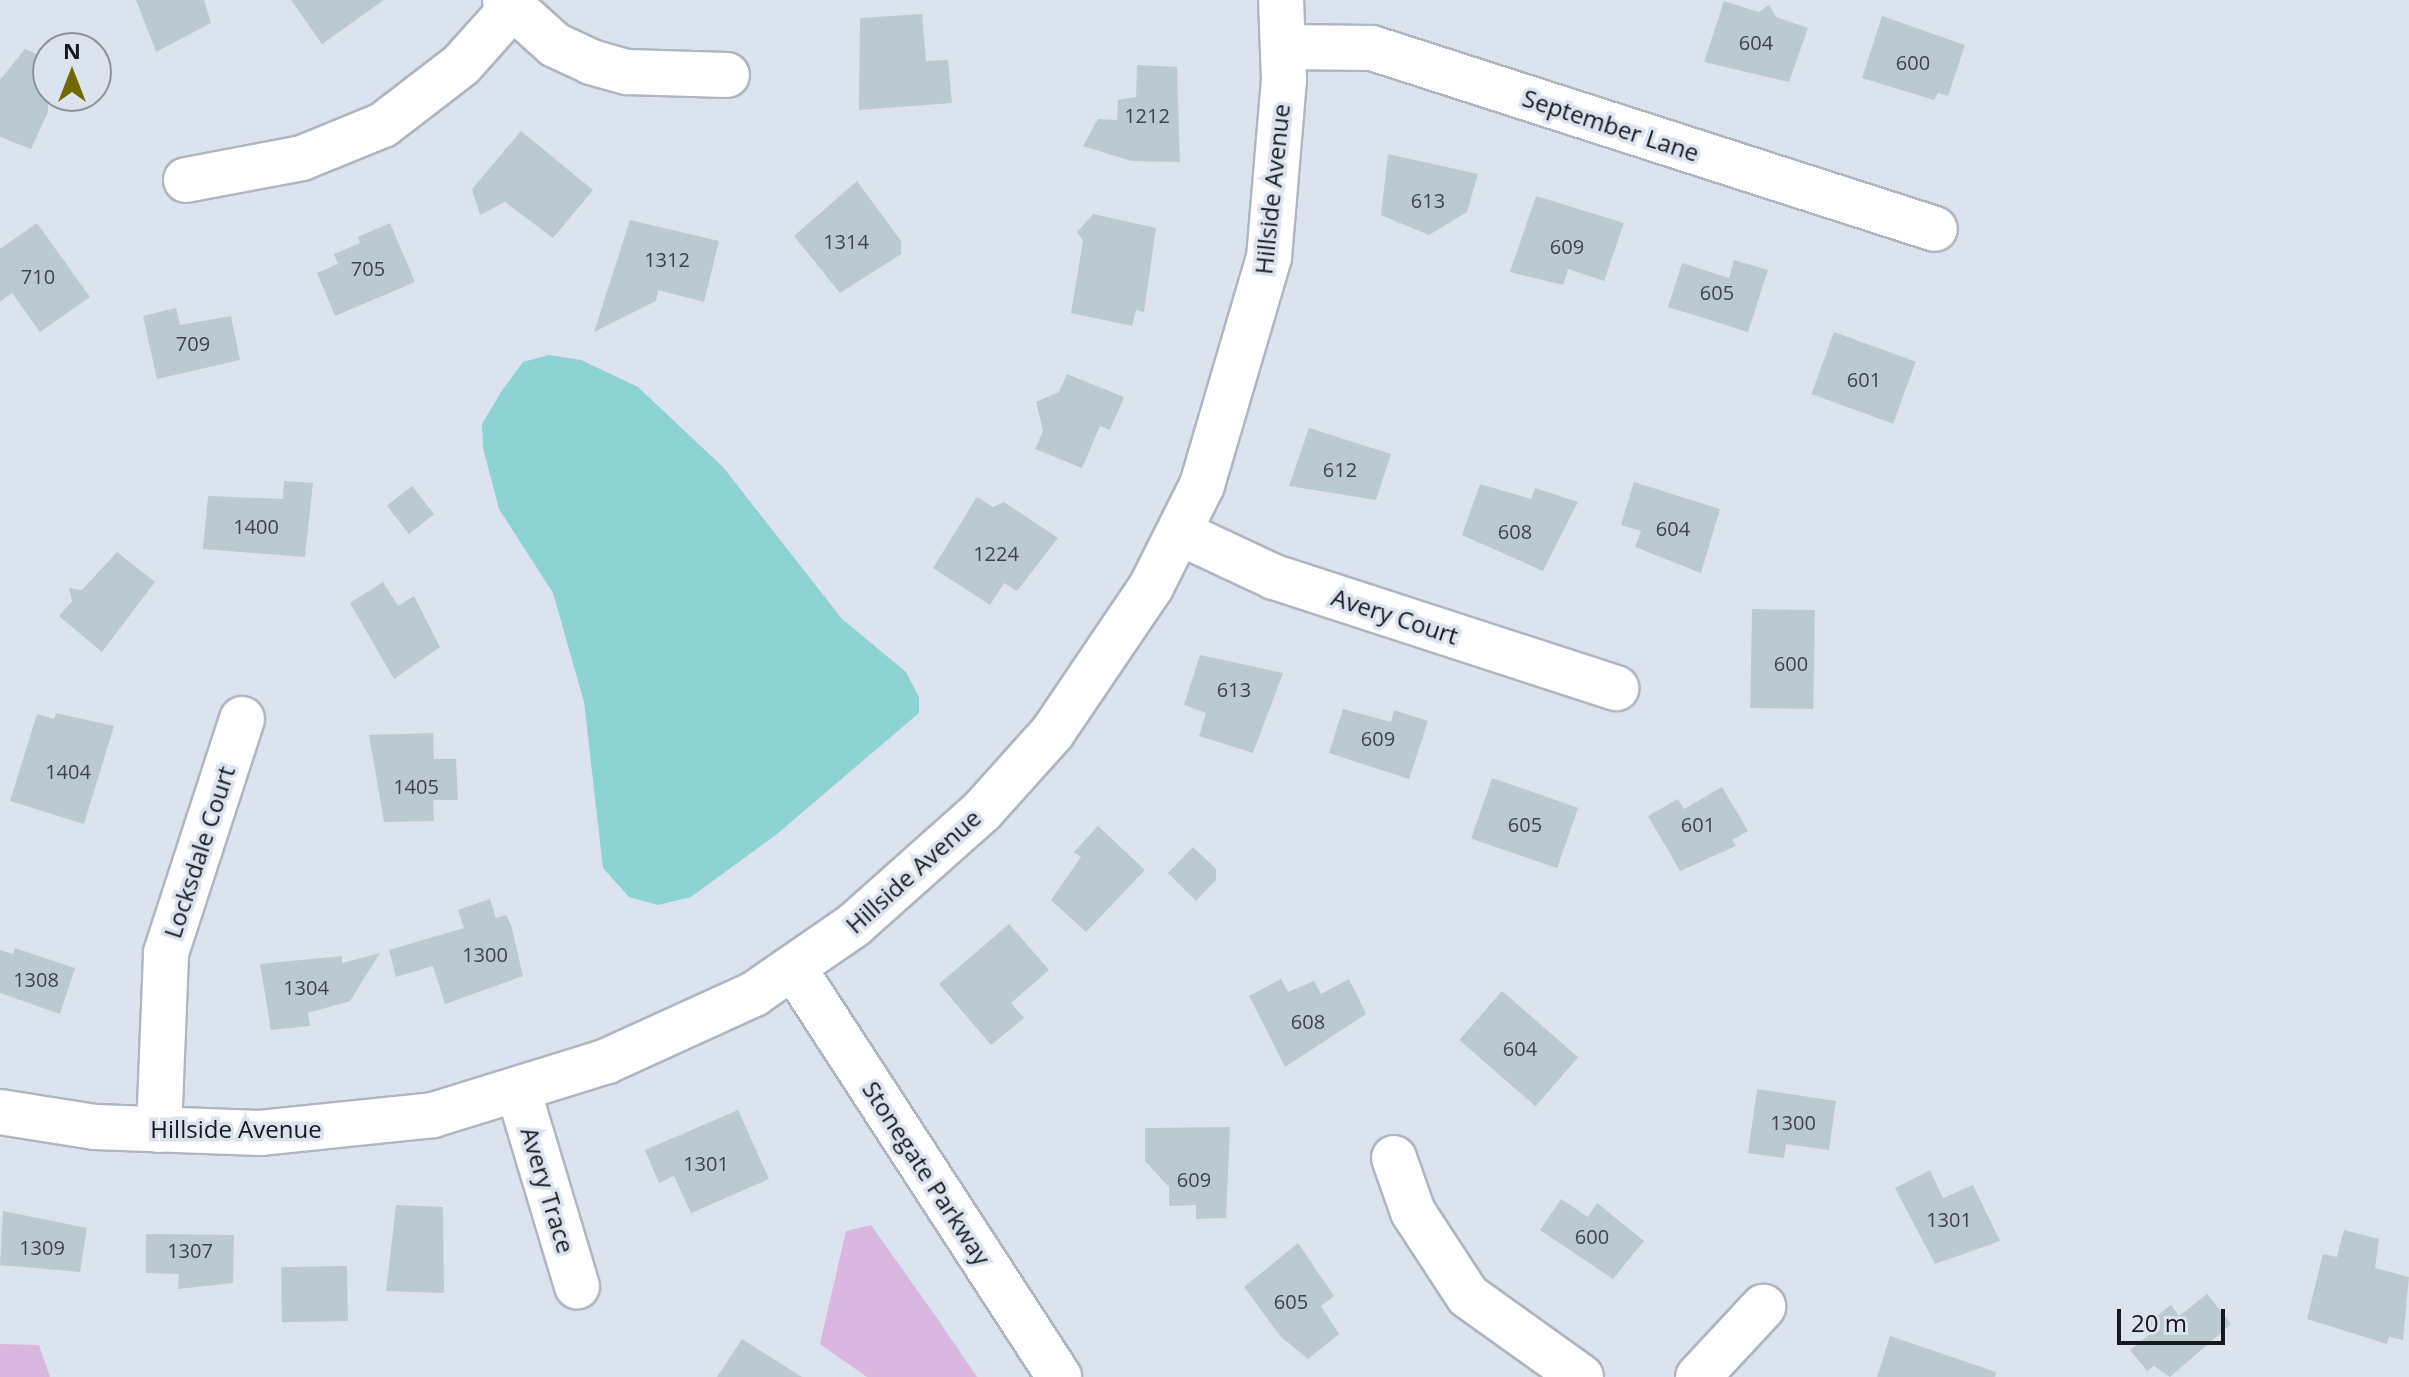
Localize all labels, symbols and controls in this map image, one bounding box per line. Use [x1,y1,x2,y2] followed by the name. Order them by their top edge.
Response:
[1739,30,1773,54] house number: 604
[32,32,112,112] north arrow
[63,35,81,65] text: N
[1896,50,1930,74] house number: 600
[1519,83,1703,167] street label: September Lane
[1249,102,1295,276] street label: Hillside Avenue
[1124,103,1170,127] house number: 1212
[1411,188,1445,212] house number: 613
[823,229,869,253] house number: 1314
[1550,234,1584,258] house number: 609
[644,247,690,271] house number: 1312
[351,256,385,280] house number: 705
[21,264,55,288] house number: 710
[1700,280,1734,304] house number: 605
[176,331,210,355] house number: 709
[1847,367,1881,391] house number: 601
[1323,457,1357,481] house number: 612
[233,514,279,538] house number: 1400
[1656,516,1690,540] house number: 604
[1498,519,1532,543] house number: 608
[973,541,1019,565] house number: 1224
[1328,582,1462,650] street label: Avery Court
[1774,651,1808,675] house number: 600
[1217,677,1251,701] house number: 613
[1361,726,1395,750] house number: 609
[45,759,91,783] house number: 1404
[158,762,240,942] street label: Locksdale Court
[393,774,439,798] house number: 1405
[840,803,986,939] street label: Hillside Avenue
[1508,812,1542,836] house number: 605
[1681,812,1715,836] house number: 601
[462,942,508,966] house number: 1300
[13,967,59,991] house number: 1308
[283,975,329,999] house number: 1304
[1291,1009,1325,1033] house number: 608
[1503,1036,1537,1060] house number: 604
[857,1076,997,1270] street label: Stonegate Parkway
[1770,1110,1816,1134] house number: 1300
[150,1115,322,1143] street label: Hillside Avenue
[515,1124,581,1256] street label: Avery Trace
[683,1151,729,1175] house number: 1301
[1177,1167,1211,1191] house number: 609
[1926,1207,1972,1231] house number: 1301
[1575,1224,1609,1248] house number: 600
[19,1235,65,1259] house number: 1309
[167,1238,213,1262] house number: 1307
[1274,1289,1308,1313] house number: 605
[2121,1293,2229,1343] scale bar
[2131,1306,2187,1339] text: 20 m

